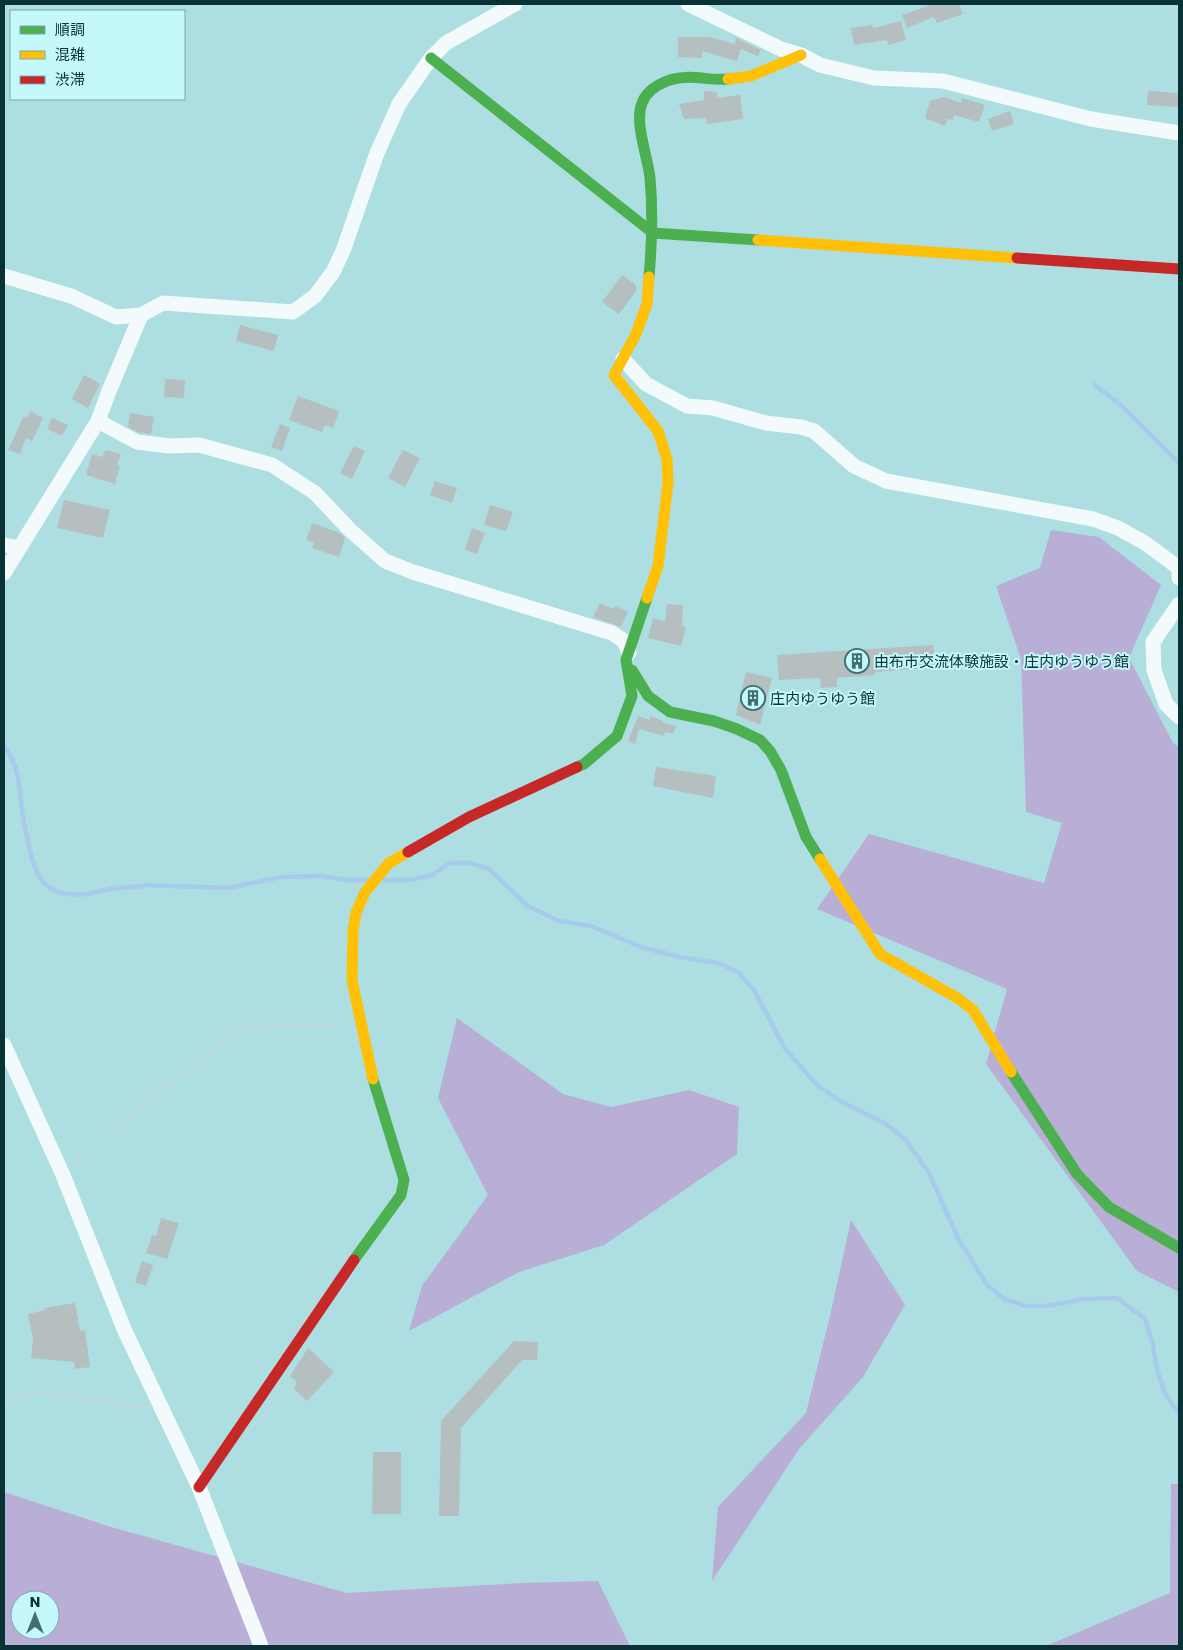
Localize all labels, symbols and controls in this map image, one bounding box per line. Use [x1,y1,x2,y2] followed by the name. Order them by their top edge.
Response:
[10,10,185,100] legend
[55,19,85,40] text: 順調
[55,44,85,65] text: 混雑
[55,69,85,90] text: 渋滞
[844,648,870,674] building icon: 由布市交流体験施設・庄内ゆうゆう館
[874,651,1129,672] place label: 由布市交流体験施設・庄内ゆうゆう館
[740,685,766,711] building icon: 庄内ゆうゆう館
[770,688,875,709] place label: 庄内ゆうゆう館
[10,1590,60,1640] north arrow
[30,1592,40,1612] text: N

